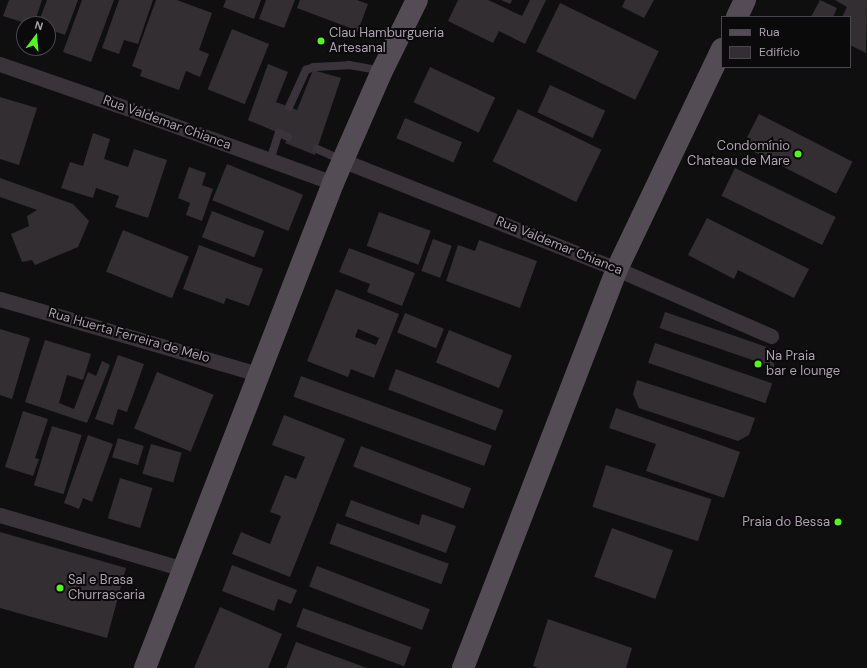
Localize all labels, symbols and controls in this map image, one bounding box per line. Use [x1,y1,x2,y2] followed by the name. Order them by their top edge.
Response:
[16,16,56,56] north arrow
[721,16,851,68] legend
[33,18,45,33] text: N
[759,24,780,40] text: Rua
[329,26,444,57] place label: Clau Hamburgueria Artesanal
[316,36,326,46] marker: Clau Hamburgueria Artesanal
[759,44,800,60] text: Edifício
[101,93,233,153] street label: Rua Valdemar Chianca
[687,139,790,170] place label: Condomínio Chateau de Mare
[793,149,803,159] marker: Condomínio Chateau de Mare
[493,213,625,279] street label: Rua Valdemar Chianca
[47,305,211,367] street label: Rua Huerta Ferreira de Melo
[766,349,840,380] place label: Na Praia bar e lounge
[753,359,763,369] marker: Na Praia bar e lounge
[742,514,830,530] place label: Praia do Bessa
[833,517,843,527] marker: Praia do Bessa
[68,573,145,604] place label: Sal e Brasa Churrascaria
[55,583,65,593] marker: Sal e Brasa Churrascaria

